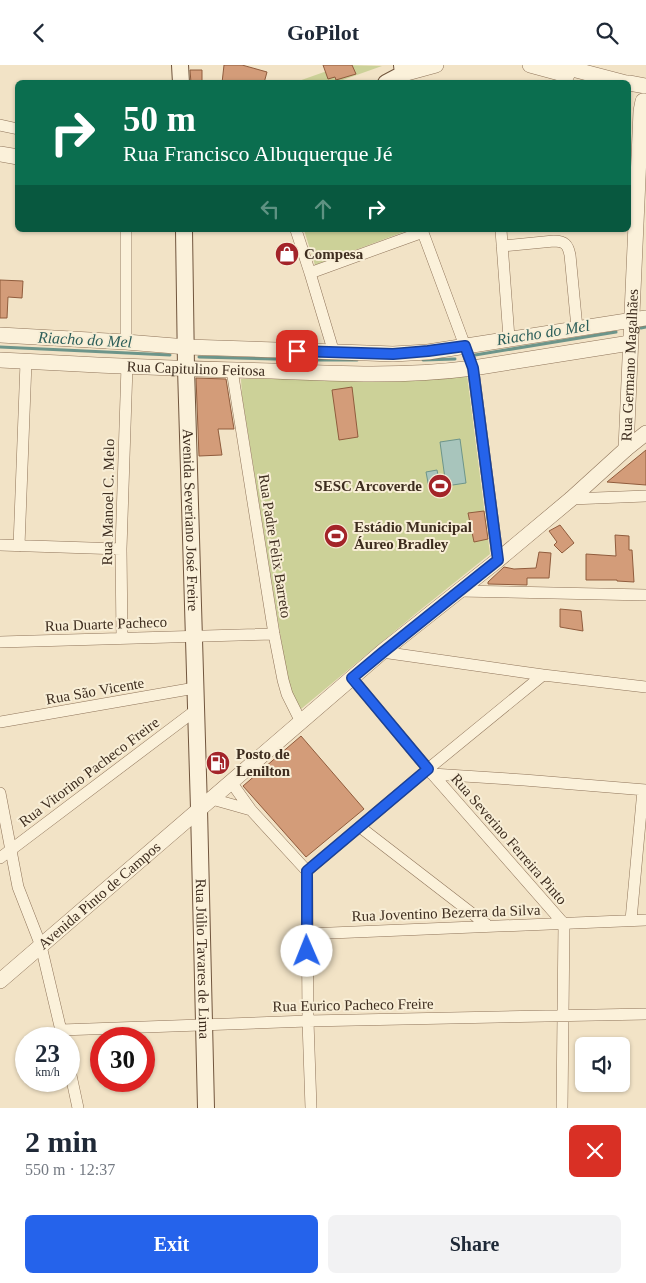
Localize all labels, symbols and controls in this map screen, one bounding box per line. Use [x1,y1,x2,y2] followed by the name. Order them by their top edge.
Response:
[25,19,53,47] icon: back
[593,19,621,47] icon: search
[287,20,359,45] text: GoPilot
[40,100,105,165] icon: right
[123,100,196,139] text: 50 m
[123,141,392,166] text: Rua Francisco Albuquerque Jé
[256,195,284,223] icon: left
[309,195,337,223] icon: ahead
[362,195,390,223] icon: right
[274,241,300,267] shop icon: Compesa
[304,246,364,262] place label: Compesa
[618,288,641,442] street label: Rua Germano Magalhães
[494,317,591,348] water label: Riacho do Mel
[36,328,133,350] water label: Riacho do Mel
[276,330,318,372] pin
[283,337,311,365] icon: arrive
[126,358,266,379] street label: Rua Capitulino Feitosa
[180,428,201,612] street label: Avenida Severiano José Freire
[99,439,117,565] street label: Rua Manoel C. Melo
[256,473,294,619] street label: Rua Padre Felix Barreto
[427,473,453,499] sports icon: SESC Arcoverde
[314,478,422,494] place label: SESC Arcoverde
[354,519,472,552] place label: Estádio Municipal Áureo Bradley
[323,523,349,549] sports icon: Estádio Municipal Áureo Bradley
[45,614,167,634] street label: Rua Duarte Pacheco
[45,674,146,708] street label: Rua São Vicente
[16,714,162,830] street label: Rua Vitorino Pacheco Freire
[236,746,291,779] place label: Posto de Lenilton
[205,750,231,776] fuel station icon: Posto de Lenilton
[448,770,570,908] street label: Rua Severino Ferreira Pinto
[35,838,164,952] street label: Avenida Pinto de Campos
[193,878,212,1039] street label: Rua Júlio Tavares de Lima
[351,902,541,924] street label: Rua Joventino Bezerra da Silva
[280,924,332,976] position arrow
[272,996,434,1014] street label: Rua Eurico Pacheco Freire
[90,1027,155,1092] speed limit sign: 30
[575,1037,630,1092] map controls
[575,1037,630,1092] button: sound
[35,1040,60,1067] text: 23
[35,1065,60,1079] text: km/h
[25,1125,98,1158] text: 2 min
[569,1125,621,1177] button: close
[25,1161,115,1178] text: 550 m · 12:37
[25,1215,318,1273] button: Exit
[328,1215,621,1273] button: Share

